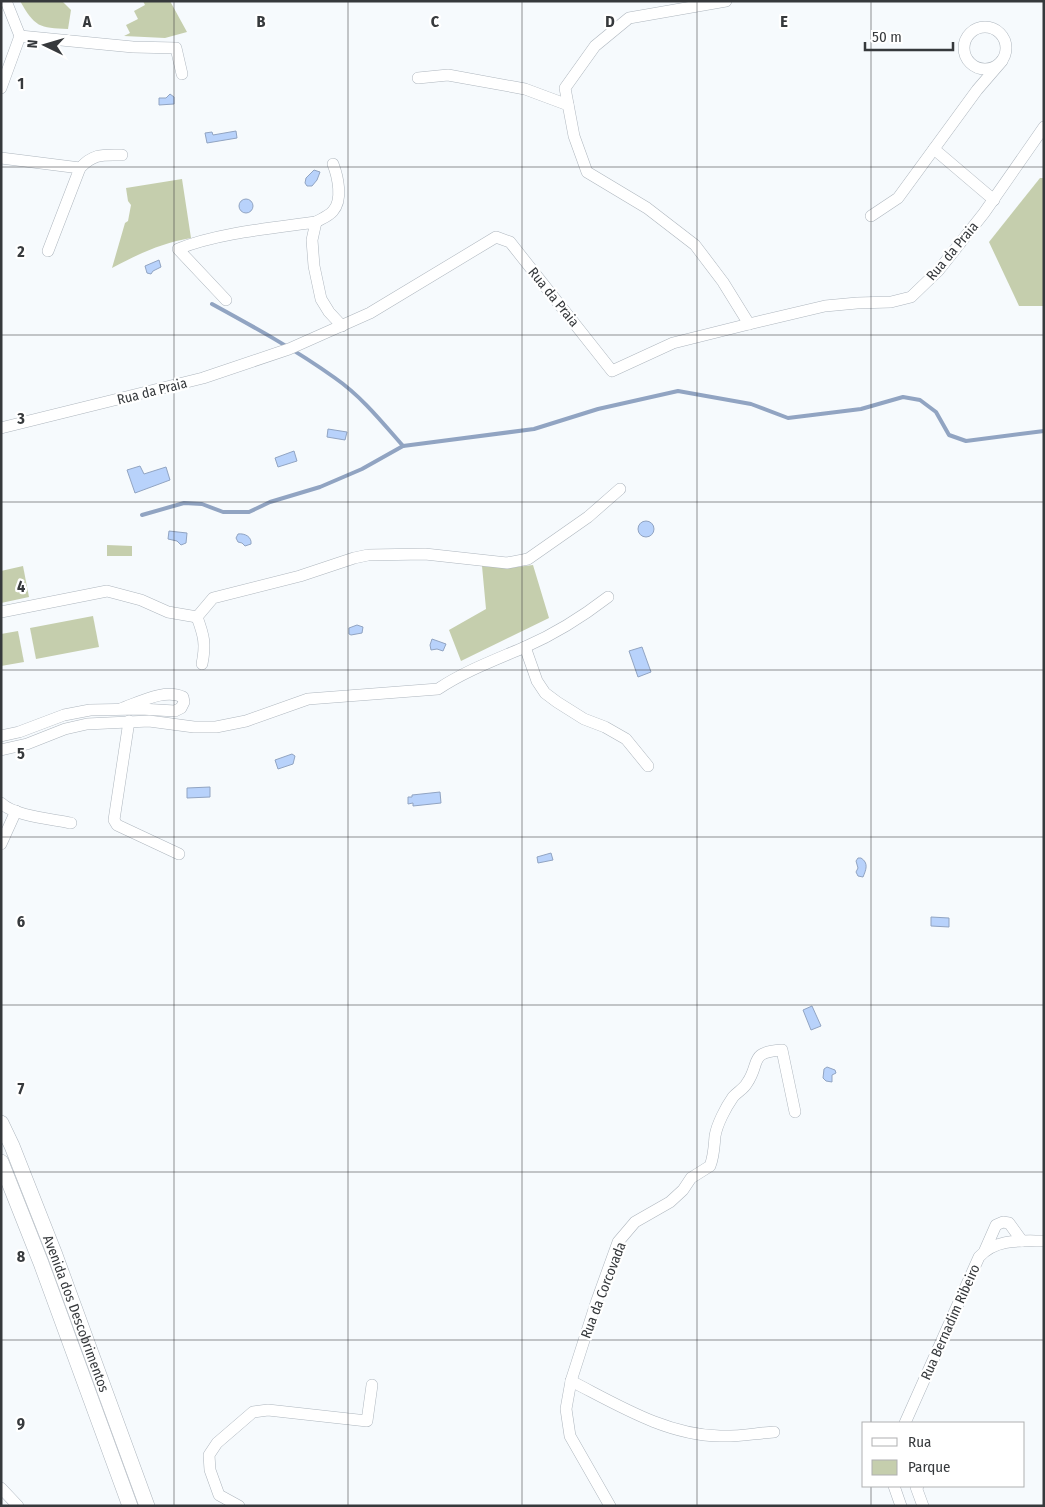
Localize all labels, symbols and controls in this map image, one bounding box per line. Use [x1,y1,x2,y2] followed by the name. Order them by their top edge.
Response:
[82,12,92,31] text: A
[257,12,266,31] text: B
[431,12,440,31] text: C
[605,12,615,31] text: D
[780,12,788,31] text: E
[20,20,70,70] north arrow
[865,20,952,52] scale bar
[872,28,902,46] text: 50 m
[24,39,41,49] text: N
[18,74,24,93] text: 1
[923,218,982,284] street label: Rua da Praia
[16,242,25,261] text: 2
[525,264,583,331] street label: Rua da Praia
[115,375,189,408] street label: Rua da Praia
[16,409,25,428] text: 3
[17,577,25,596] text: 4
[17,744,25,763] text: 5
[17,912,25,931] text: 6
[18,1079,25,1098] text: 7
[39,1233,113,1395] street label: Avenida dos Descobrimentos
[577,1240,630,1341] street label: Rua da Corcovada
[17,1247,26,1266] text: 8
[917,1262,984,1383] street label: Rua Bernadim Ribeiro
[17,1414,25,1433] text: 9
[862,1422,1025,1487] legend
[908,1433,931,1451] text: Rua
[908,1458,951,1476] text: Parque

